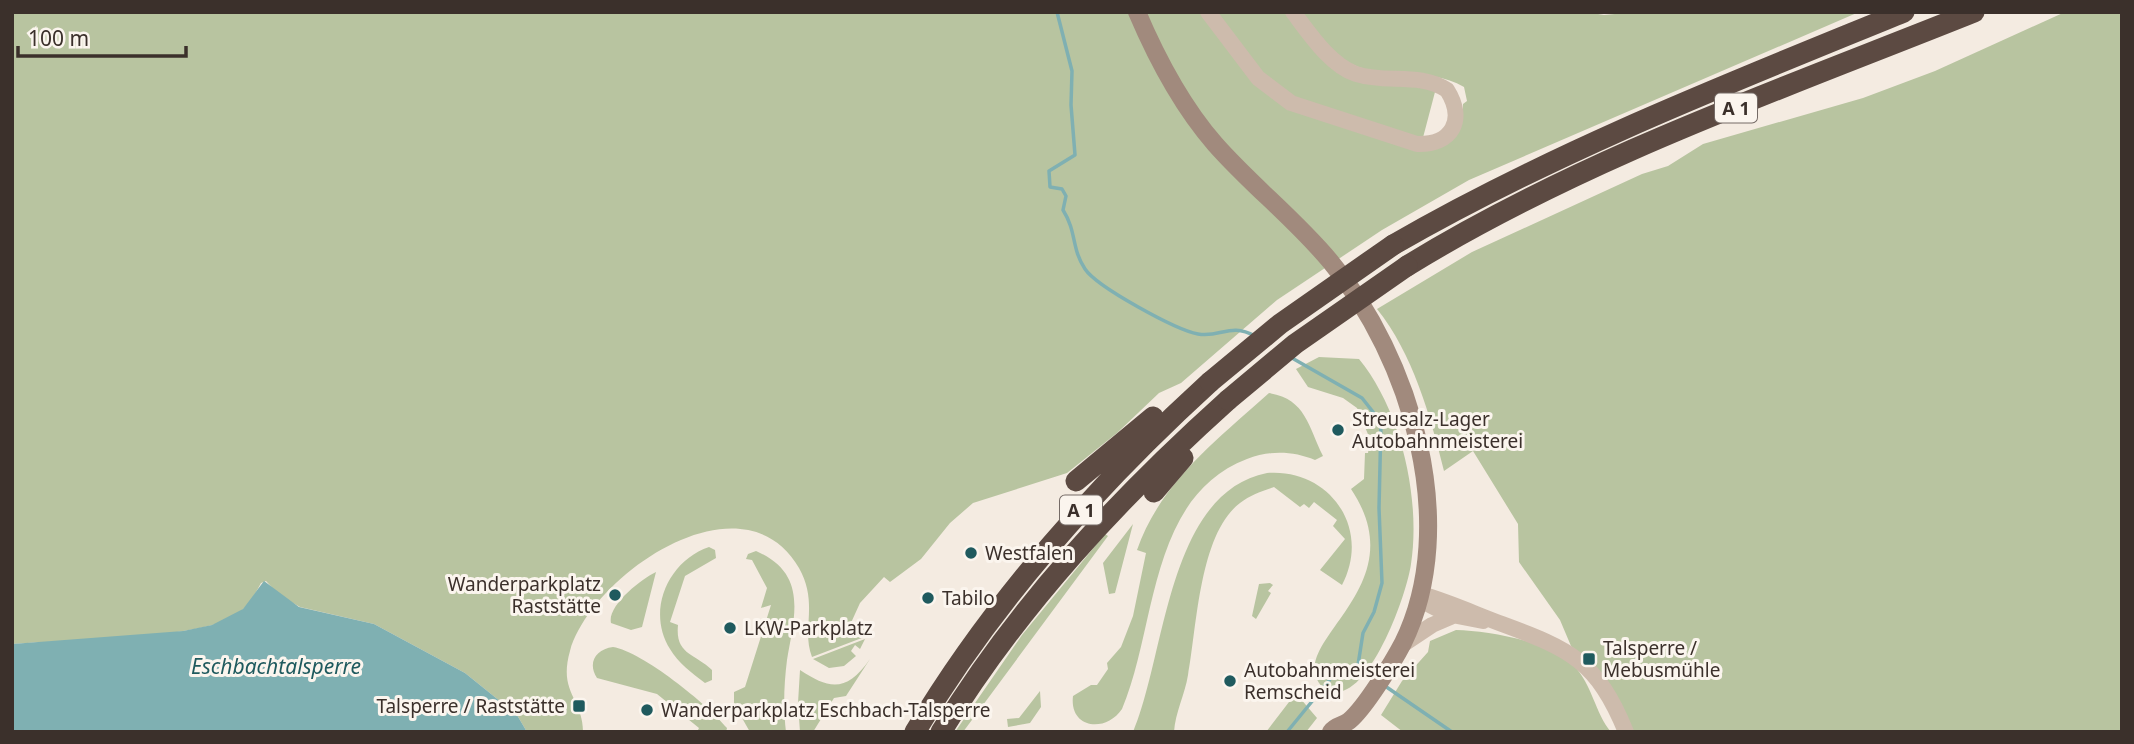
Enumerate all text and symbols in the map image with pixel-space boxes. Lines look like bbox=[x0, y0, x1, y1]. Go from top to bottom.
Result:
scale bar bbox=[18, 14, 186, 58]
text: 100 m bbox=[28, 24, 89, 52]
road number: A 1 bbox=[1715, 94, 1757, 122]
place label: Streusalz-Lager Autobahnmeisterei bbox=[1352, 406, 1523, 454]
marker: Streusalz-Lager Autobahnmeisterei bbox=[1330, 422, 1346, 438]
road number: A 1 bbox=[1060, 496, 1102, 524]
place label: Westfalen bbox=[985, 540, 1074, 566]
marker: Westfalen bbox=[963, 545, 979, 561]
place label: Wanderparkplatz Raststätte bbox=[448, 571, 601, 619]
place label: Tabilo bbox=[942, 585, 995, 611]
marker: Wanderparkplatz Raststätte bbox=[607, 587, 623, 603]
marker: Tabilo bbox=[920, 590, 936, 606]
place label: LKW-Parkplatz bbox=[744, 615, 873, 641]
marker: LKW-Parkplatz bbox=[722, 620, 738, 636]
place label: Talsperre / Mebusmühle bbox=[1603, 635, 1720, 683]
marker: Talsperre / Mebusmühle bbox=[1581, 651, 1597, 667]
water label: Eschbachtalsperre bbox=[191, 652, 361, 680]
place label: Autobahnmeisterei Remscheid bbox=[1244, 657, 1415, 705]
marker: Autobahnmeisterei Remscheid bbox=[1222, 673, 1238, 689]
place label: Talsperre / Raststätte bbox=[376, 693, 565, 719]
place label: Wanderparkplatz Eschbach-Talsperre bbox=[661, 697, 990, 723]
marker: Talsperre / Raststätte bbox=[571, 698, 587, 714]
marker: Wanderparkplatz Eschbach-Talsperre bbox=[639, 702, 655, 718]

